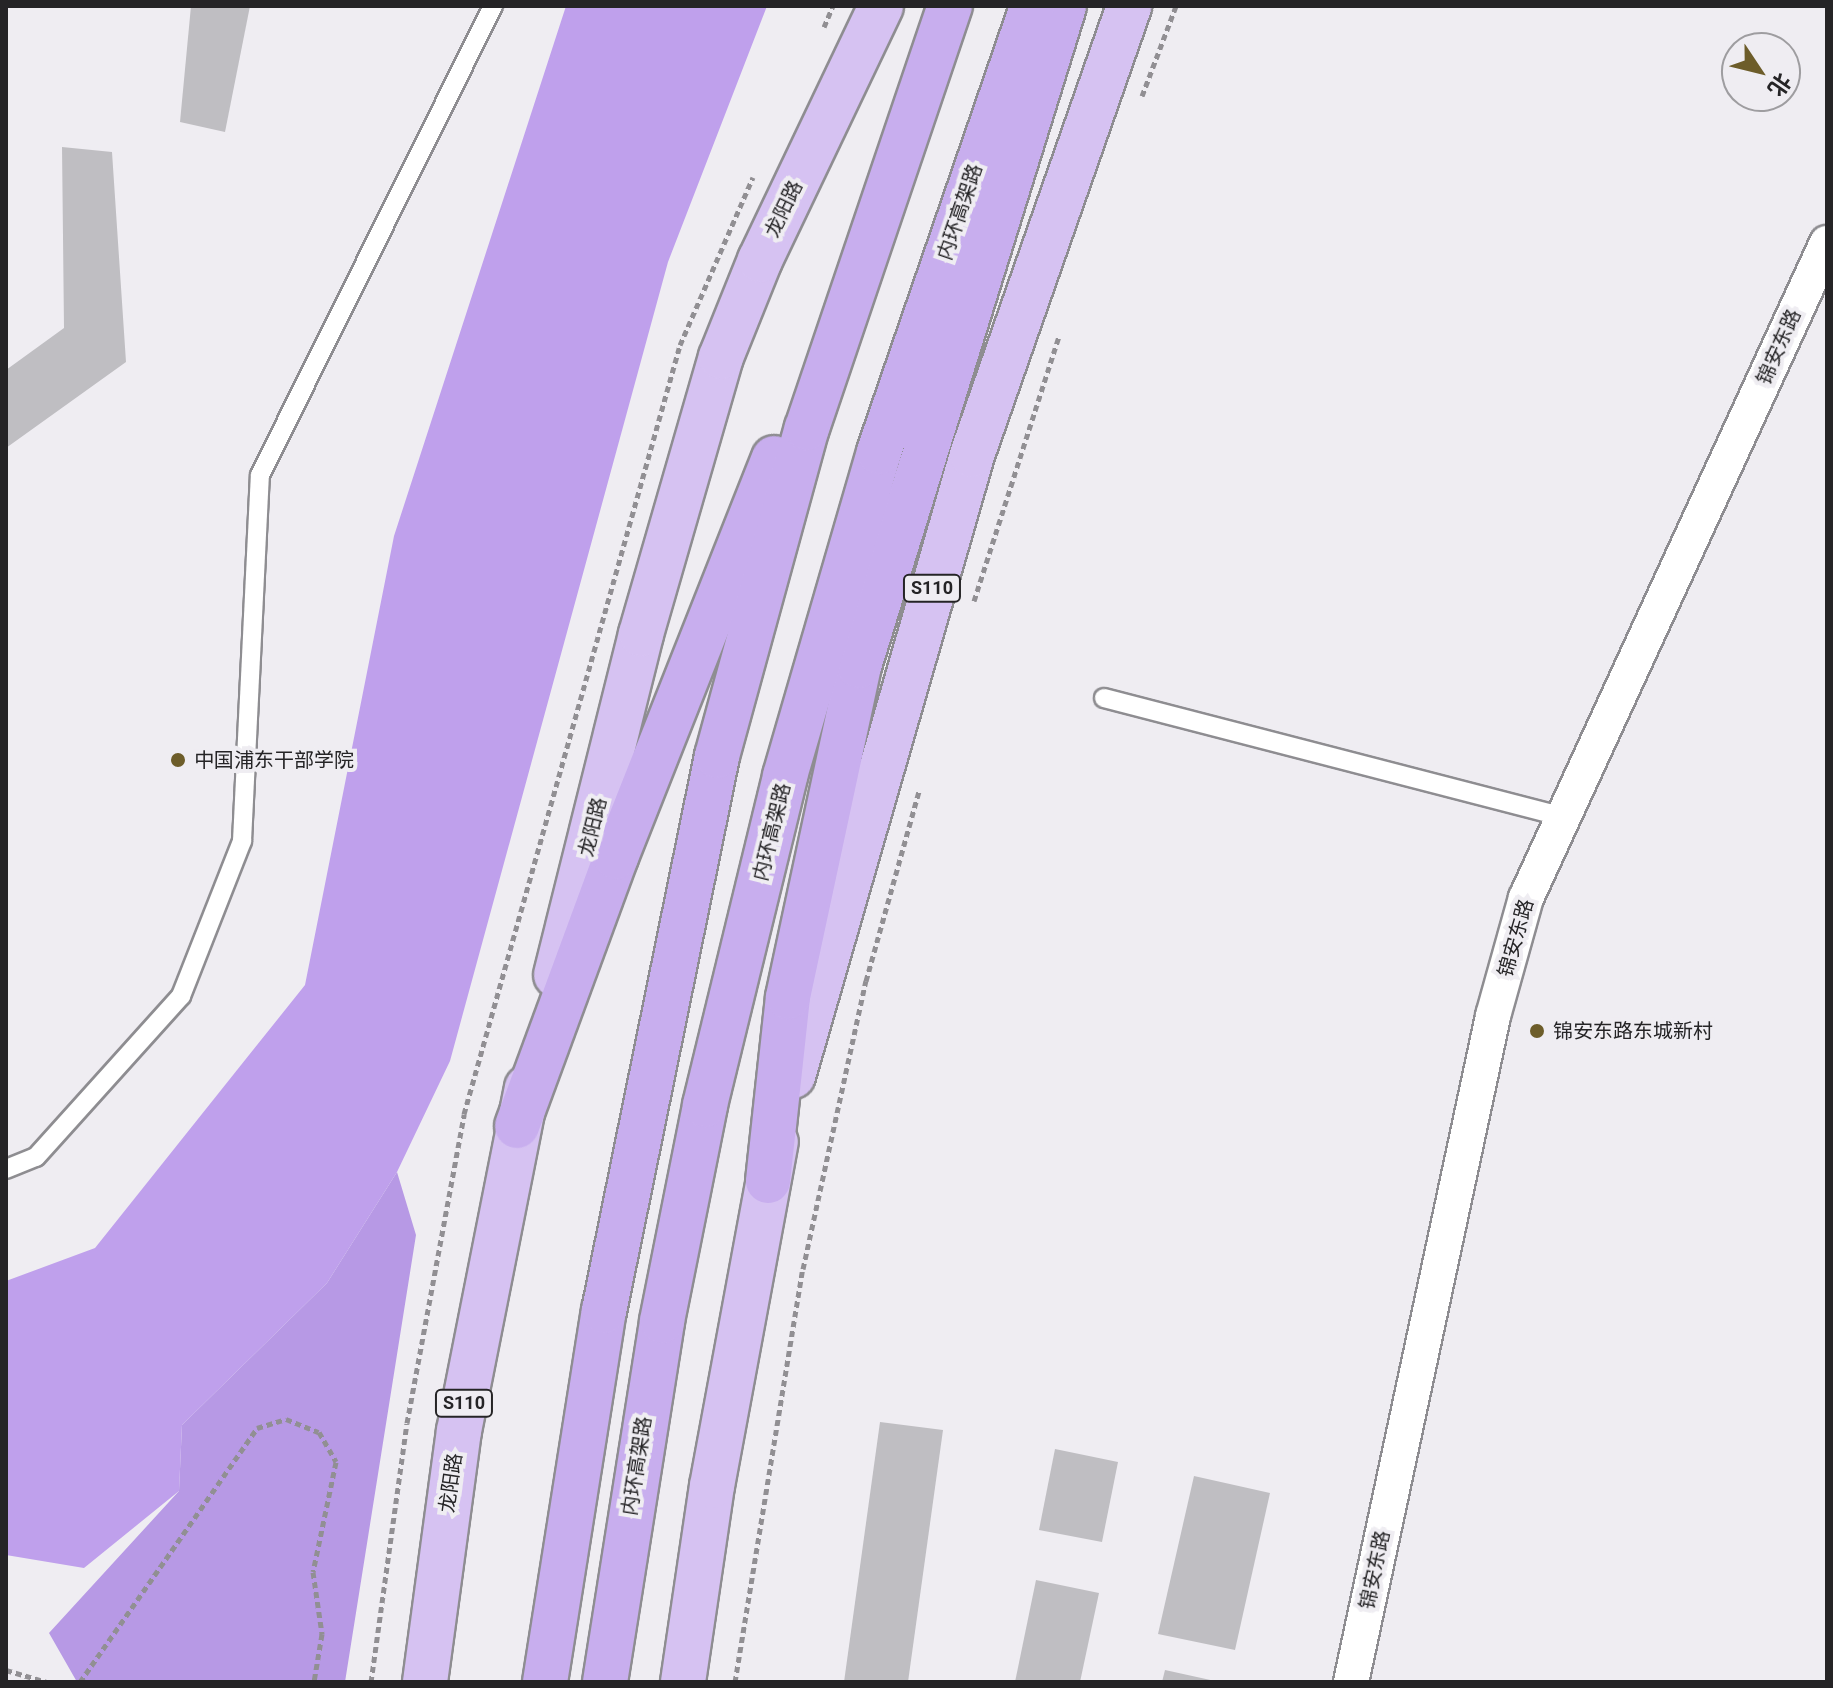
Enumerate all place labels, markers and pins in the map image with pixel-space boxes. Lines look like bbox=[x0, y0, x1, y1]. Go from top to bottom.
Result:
place label: 中国浦东干部学院 bbox=[194, 748, 354, 772]
marker: 中国浦东干部学院 bbox=[169, 751, 187, 769]
place label: 锦安东路东城新村 bbox=[1553, 1019, 1713, 1043]
marker: 锦安东路东城新村 bbox=[1528, 1022, 1546, 1040]

